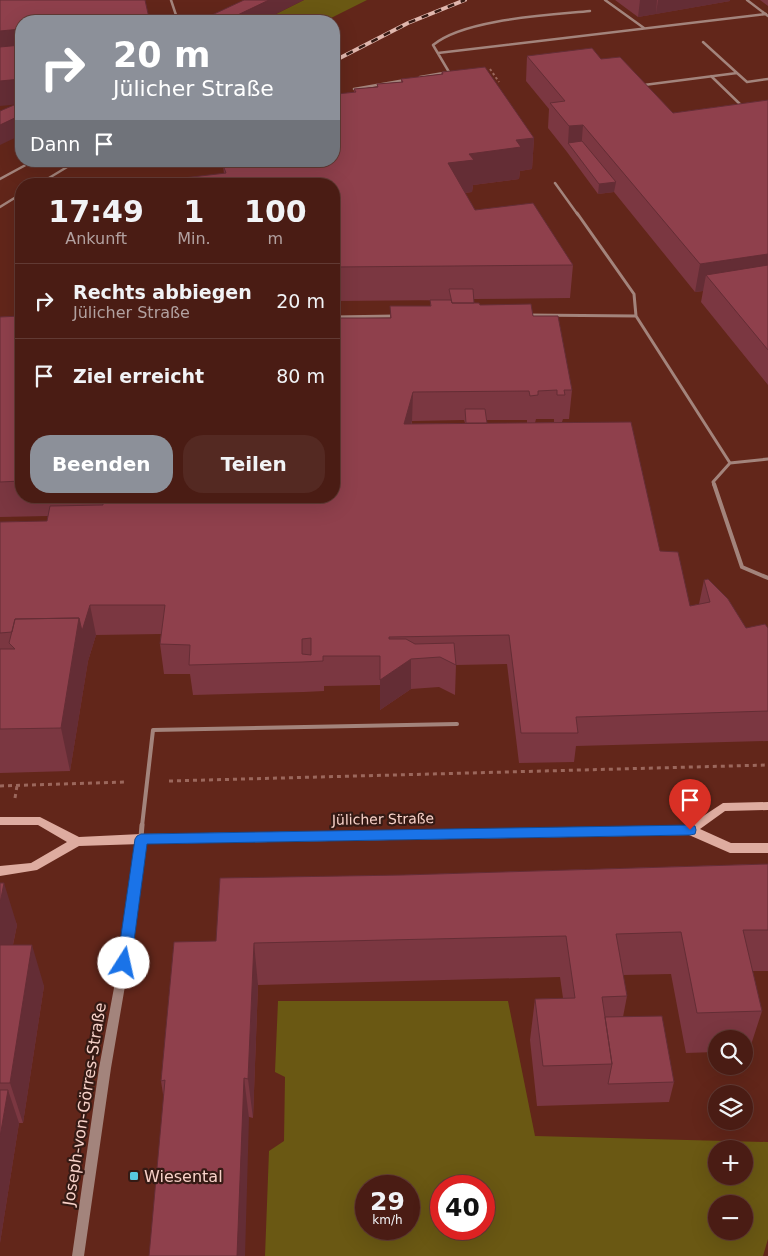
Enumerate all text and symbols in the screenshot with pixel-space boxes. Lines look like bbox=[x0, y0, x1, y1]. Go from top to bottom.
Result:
icon: right bbox=[30, 35, 95, 100]
text: 20 m bbox=[113, 35, 210, 75]
text: Jülicher Straße bbox=[113, 76, 274, 101]
icon: arrive bbox=[90, 130, 118, 158]
text: Dann bbox=[30, 133, 80, 155]
text: 17:49 bbox=[48, 194, 144, 229]
text: 1 bbox=[183, 194, 204, 229]
text: 100 bbox=[244, 194, 307, 229]
text: Ankunft bbox=[65, 229, 127, 248]
text: Min. bbox=[177, 229, 211, 248]
text: m bbox=[268, 229, 283, 248]
text: Rechts abbiegen bbox=[73, 281, 252, 303]
icon: right bbox=[30, 287, 58, 315]
text: 20 m bbox=[276, 290, 325, 312]
text: Jülicher Straße bbox=[73, 303, 190, 322]
icon: arrive bbox=[30, 362, 58, 390]
text: Ziel erreicht bbox=[73, 365, 204, 387]
text: 80 m bbox=[276, 365, 325, 387]
button: Beenden bbox=[30, 435, 173, 493]
button: Teilen bbox=[183, 435, 325, 493]
pin bbox=[669, 779, 711, 830]
icon: arrive bbox=[676, 786, 704, 814]
street label: Jülicher Straße bbox=[331, 810, 434, 828]
position arrow bbox=[97, 936, 149, 988]
street label: Joseph-von-Görres-Straße bbox=[59, 1001, 110, 1208]
map controls bbox=[708, 1030, 753, 1240]
button: search bbox=[708, 1030, 753, 1075]
button: layers bbox=[708, 1085, 753, 1130]
button: + bbox=[708, 1140, 753, 1185]
place label: Wiesental bbox=[144, 1167, 223, 1186]
marker: Wiesental bbox=[128, 1170, 140, 1182]
speed limit sign: 40 bbox=[430, 1175, 495, 1240]
text: 29 bbox=[370, 1187, 405, 1216]
button: − bbox=[708, 1195, 753, 1240]
text: km/h bbox=[372, 1213, 403, 1227]

